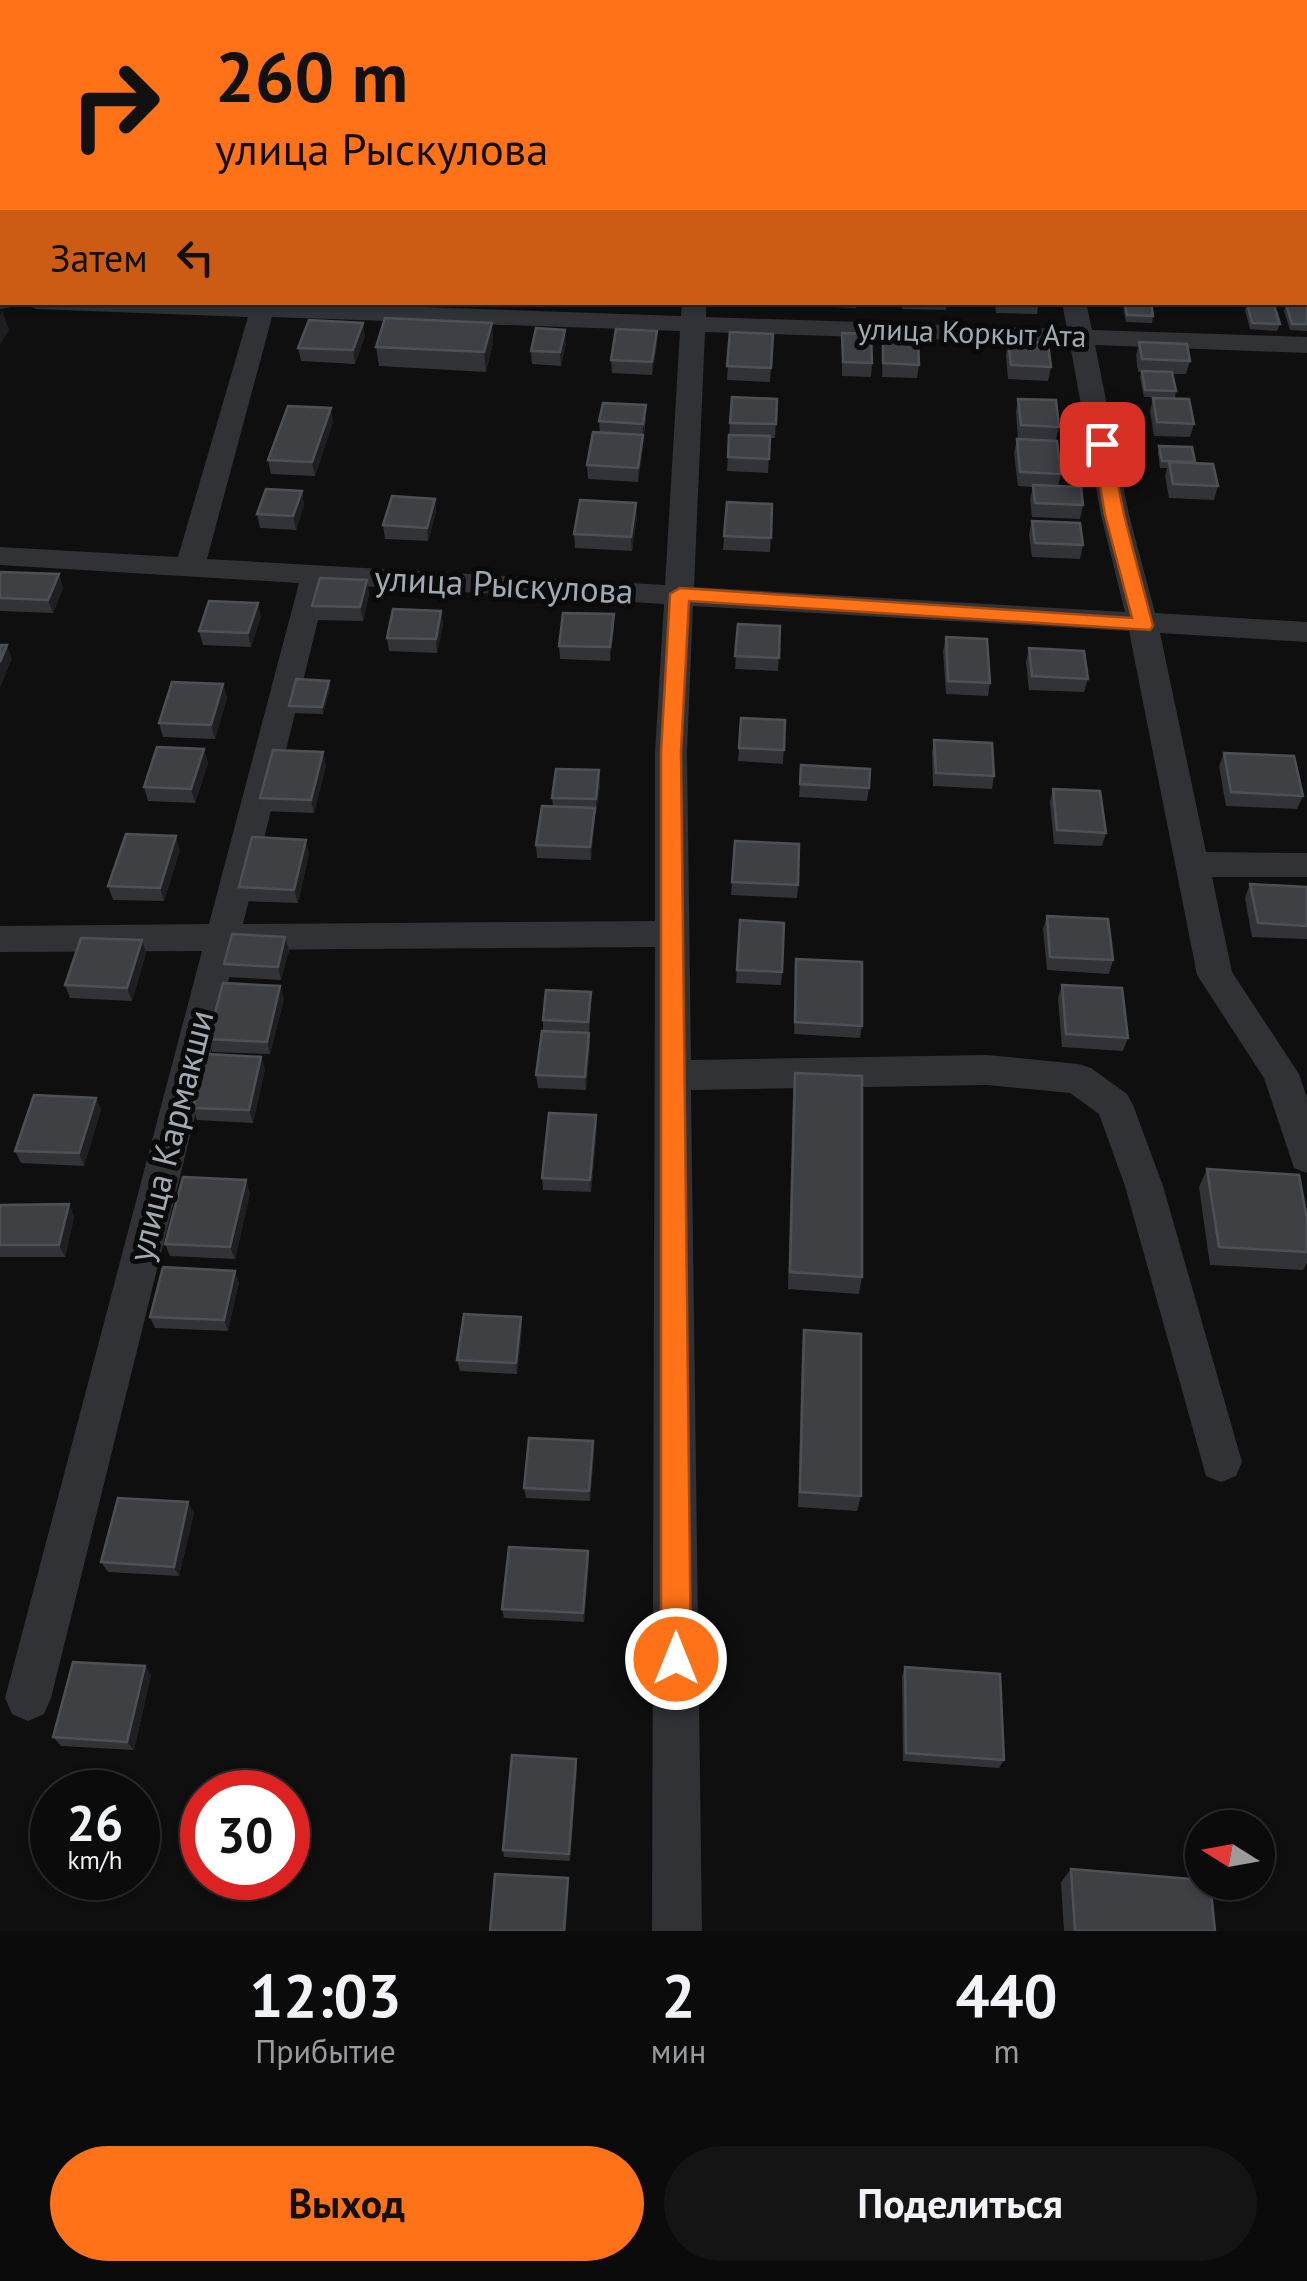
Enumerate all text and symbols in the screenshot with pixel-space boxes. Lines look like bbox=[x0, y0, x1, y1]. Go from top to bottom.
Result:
text: 260 m bbox=[215, 31, 408, 121]
icon: right bbox=[50, 40, 180, 170]
text: улица Рыскулова bbox=[215, 119, 549, 177]
icon: left bbox=[168, 230, 223, 285]
text: Затем bbox=[50, 233, 148, 282]
street label: улица Коркыт Ата bbox=[857, 308, 1087, 355]
pin bbox=[1060, 402, 1145, 487]
icon: arrive bbox=[1075, 417, 1130, 472]
street label: улица Рыскулова bbox=[373, 554, 635, 614]
street label: улица Кармакши bbox=[117, 1005, 224, 1266]
position arrow bbox=[624, 1607, 728, 1711]
speed limit sign: 30 bbox=[180, 1770, 310, 1900]
text: 26 bbox=[67, 1790, 123, 1855]
north arrow bbox=[1185, 1810, 1275, 1900]
map controls bbox=[1185, 1810, 1275, 1900]
text: km/h bbox=[68, 1844, 122, 1876]
text: 12:03 bbox=[249, 1956, 402, 2034]
text: 2 bbox=[662, 1956, 696, 2034]
text: 440 bbox=[956, 1956, 1058, 2034]
text: Прибытие bbox=[255, 2030, 396, 2072]
text: мин bbox=[651, 2030, 706, 2072]
text: m bbox=[994, 2030, 1020, 2072]
button: Выход bbox=[50, 2146, 644, 2261]
button: Поделиться bbox=[664, 2146, 1257, 2261]

